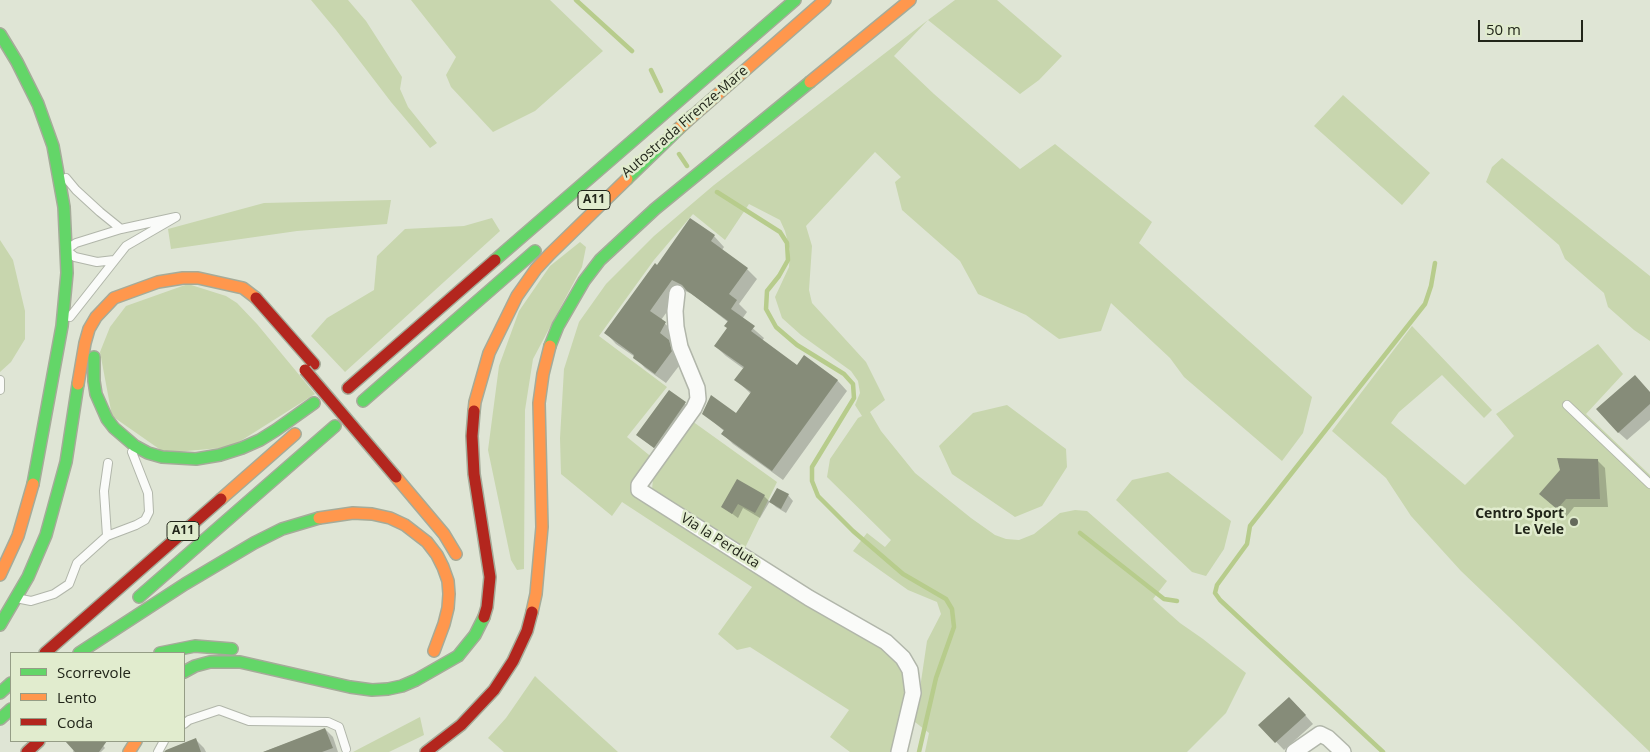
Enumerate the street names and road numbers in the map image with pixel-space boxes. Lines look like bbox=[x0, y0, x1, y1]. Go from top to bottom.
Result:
street label: Autostrada Firenze-Mare bbox=[618, 63, 752, 181]
road number: A11 bbox=[578, 190, 610, 210]
street label: Via la Perduta bbox=[677, 510, 763, 572]
road number: A11 bbox=[167, 522, 199, 540]

